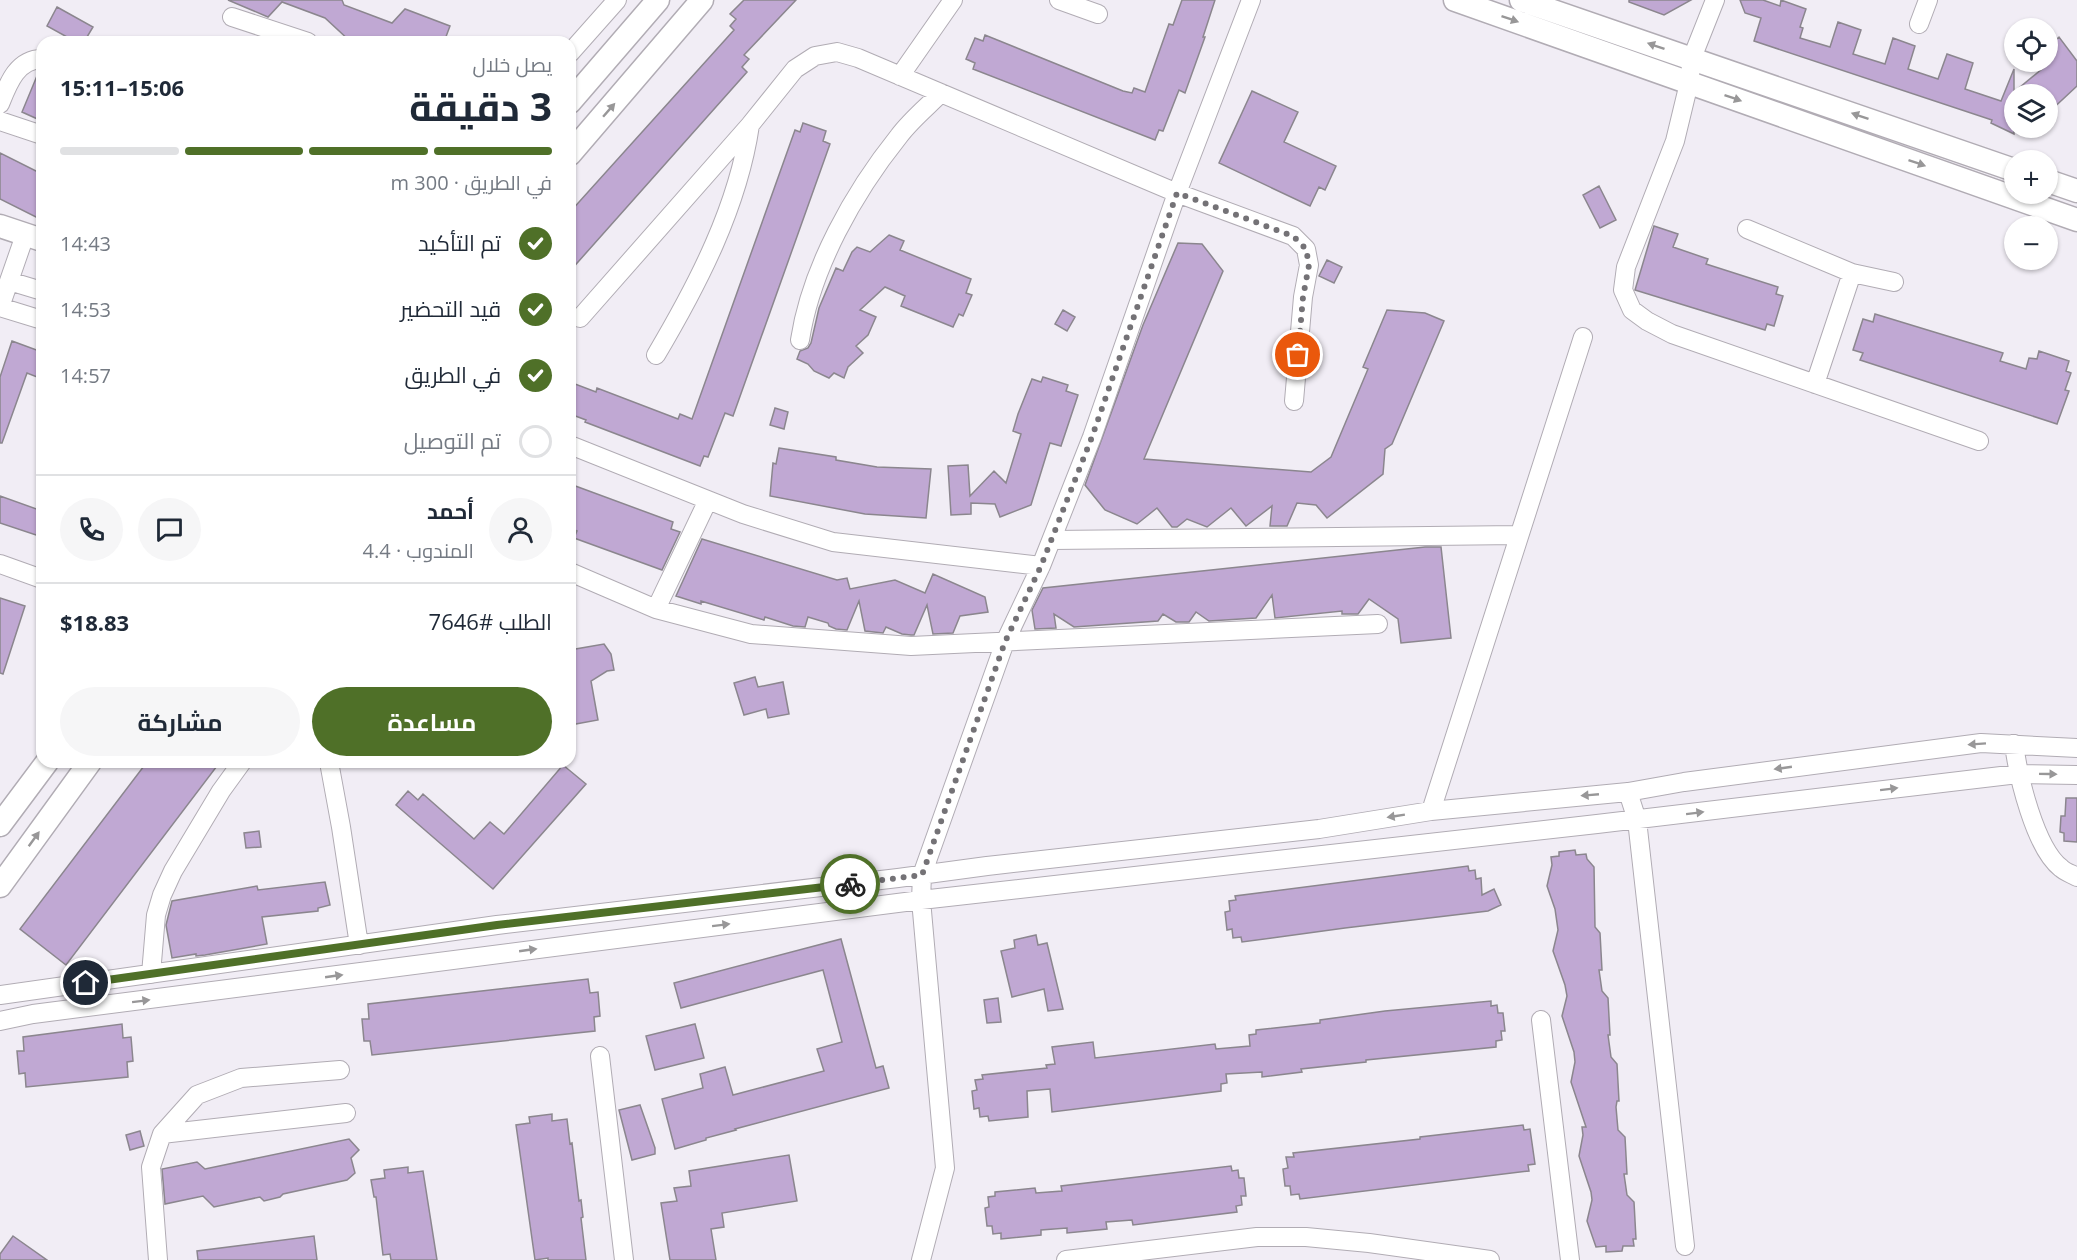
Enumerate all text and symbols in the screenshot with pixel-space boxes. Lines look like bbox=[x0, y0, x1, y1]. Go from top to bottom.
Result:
one-way arrow bbox=[1501, 15, 1519, 25]
map controls bbox=[2004, 18, 2058, 270]
button: locate bbox=[2004, 18, 2058, 72]
one-way arrow bbox=[1647, 41, 1665, 50]
text: يصل خلال bbox=[473, 51, 552, 78]
text: 15:06–15:11 bbox=[60, 72, 184, 102]
text: 3 دقيقة bbox=[409, 79, 552, 132]
button: layers bbox=[2004, 84, 2058, 138]
one-way arrow bbox=[1725, 94, 1743, 104]
one-way arrow bbox=[602, 103, 615, 118]
one-way arrow bbox=[1851, 111, 1869, 121]
button: + bbox=[2004, 150, 2058, 204]
one-way arrow bbox=[1908, 159, 1926, 169]
text: في الطريق · 300 m bbox=[391, 169, 552, 196]
button: − bbox=[2004, 216, 2058, 270]
text: تم التأكيد bbox=[418, 227, 501, 257]
icon: check bbox=[519, 227, 552, 260]
text: 14:43 bbox=[60, 230, 111, 257]
text: قيد التحضير bbox=[400, 293, 501, 323]
icon: check bbox=[519, 293, 552, 326]
text: 14:53 bbox=[60, 296, 111, 323]
pin bbox=[1272, 329, 1323, 380]
icon: bag bbox=[1281, 338, 1314, 371]
text: في الطريق bbox=[404, 359, 501, 389]
icon: check bbox=[519, 359, 552, 392]
text: 14:57 bbox=[60, 362, 111, 389]
text: تم التوصيل bbox=[404, 425, 501, 455]
text: أحمد bbox=[427, 495, 474, 525]
button: phone bbox=[60, 498, 123, 561]
button: chat bbox=[138, 498, 201, 561]
button: person bbox=[489, 498, 552, 561]
text: المندوب · 4.4 bbox=[363, 537, 474, 564]
text: الطلب #7646 bbox=[429, 606, 552, 636]
text: $18.83 bbox=[60, 607, 129, 637]
button: مشاركة bbox=[60, 687, 300, 756]
button: مساعدة bbox=[312, 687, 552, 756]
one-way arrow bbox=[1967, 739, 1986, 748]
one-way arrow bbox=[1774, 764, 1793, 773]
one-way arrow bbox=[2038, 769, 2057, 779]
one-way arrow bbox=[1879, 785, 1898, 794]
one-way arrow bbox=[1581, 790, 1600, 800]
one-way arrow bbox=[1686, 808, 1705, 817]
one-way arrow bbox=[1387, 812, 1406, 821]
one-way arrow bbox=[28, 831, 39, 847]
courier bbox=[820, 854, 880, 914]
icon: bike bbox=[834, 868, 867, 901]
one-way arrow bbox=[712, 921, 731, 930]
one-way arrow bbox=[518, 946, 537, 955]
pin bbox=[60, 957, 111, 1008]
icon: home bbox=[69, 966, 102, 999]
one-way arrow bbox=[325, 971, 344, 980]
one-way arrow bbox=[132, 997, 151, 1006]

